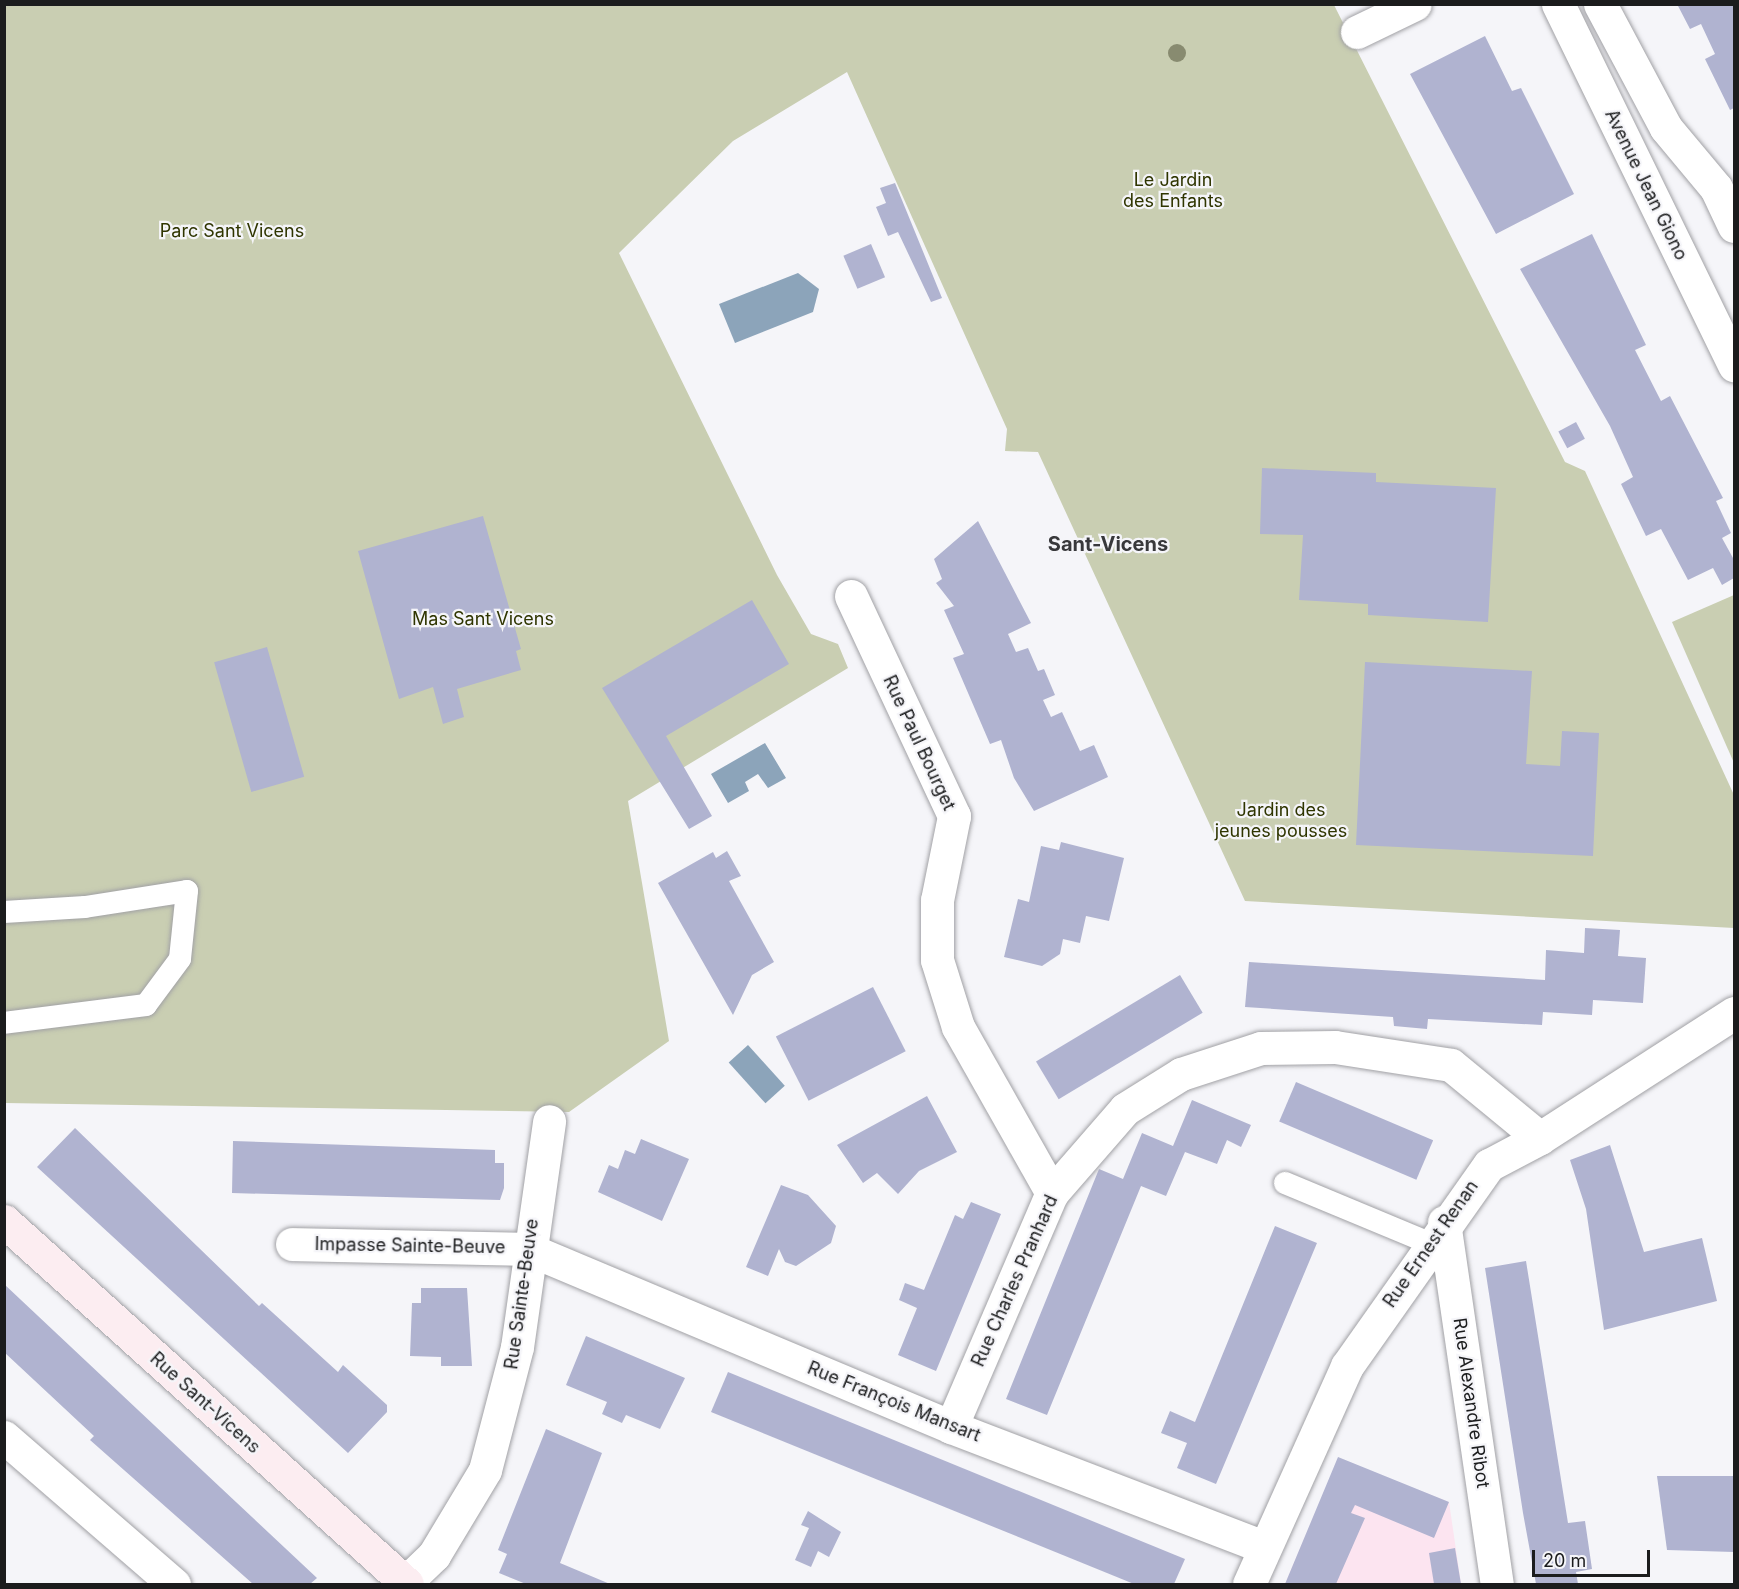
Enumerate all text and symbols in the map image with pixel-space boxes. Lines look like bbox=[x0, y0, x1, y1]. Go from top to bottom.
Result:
street label: Avenue Jean Giono bbox=[1600, 106, 1692, 264]
park label: Le Jardin des Enfants bbox=[1123, 170, 1223, 213]
park label: Parc Sant Vicens bbox=[160, 220, 304, 242]
district label: Sant-Vicens bbox=[1048, 532, 1168, 556]
park label: Mas Sant Vicens bbox=[412, 608, 554, 630]
street label: Rue Paul Bourget bbox=[878, 672, 960, 814]
park label: Jardin des jeunes pousses bbox=[1215, 800, 1347, 842]
street label: Rue Ernest Renan bbox=[1379, 1176, 1483, 1312]
street label: Rue Charles Pranhard bbox=[967, 1192, 1063, 1370]
street label: Rue Sainte-Beuve bbox=[501, 1217, 543, 1371]
street label: Impasse Sainte-Beuve bbox=[314, 1234, 506, 1258]
street label: Rue Alexandre Ribot bbox=[1448, 1316, 1494, 1490]
street label: Rue Sant-Vicens bbox=[146, 1348, 264, 1458]
street label: Rue François Mansart bbox=[804, 1357, 984, 1447]
scale bar bbox=[1535, 1538, 1654, 1576]
text: 20 m bbox=[1543, 1550, 1586, 1571]

